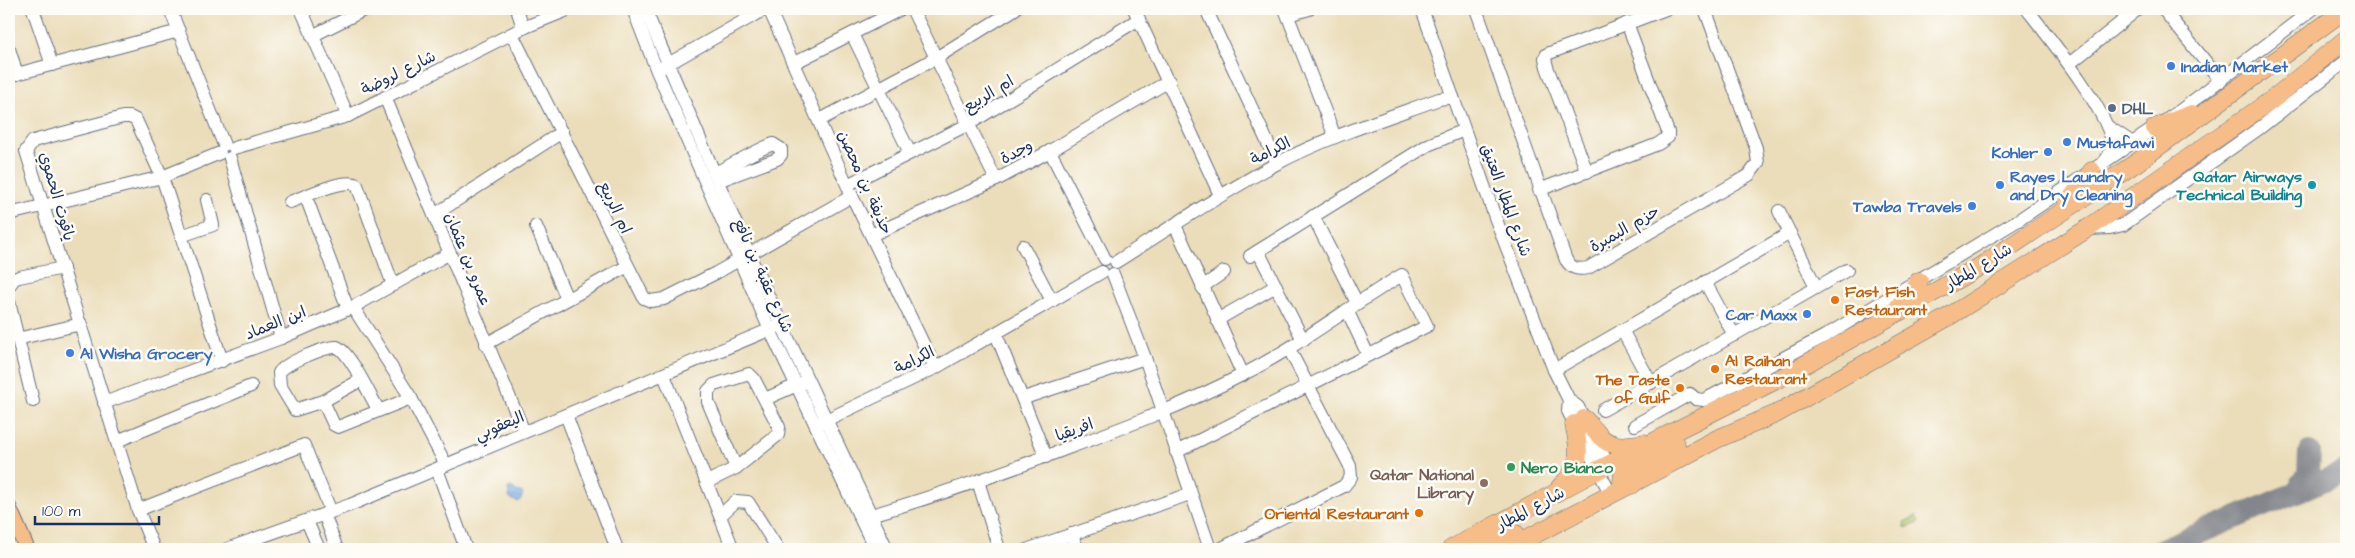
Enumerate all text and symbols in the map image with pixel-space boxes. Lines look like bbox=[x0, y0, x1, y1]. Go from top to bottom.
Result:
street label: شارع لروضة bbox=[357, 45, 440, 101]
place label: Inadian Market bbox=[2181, 56, 2288, 78]
marker: Inadian Market bbox=[2165, 60, 2177, 72]
street label: ام الربيع bbox=[959, 70, 1019, 118]
place label: DHL bbox=[2122, 98, 2154, 120]
marker: DHL bbox=[2106, 102, 2118, 114]
street label: حذيفة بن محصن bbox=[832, 127, 898, 238]
street label: الكرامة bbox=[1247, 131, 1294, 170]
place label: Mustafawi bbox=[2077, 132, 2155, 154]
street label: وجدة bbox=[996, 134, 1037, 170]
marker: Mustafawi bbox=[2061, 136, 2073, 148]
street label: شارع المطار العتيق bbox=[1475, 141, 1537, 260]
place label: Kohler bbox=[1991, 142, 2038, 164]
marker: Kohler bbox=[2042, 146, 2054, 158]
street label: ياقوت الحموي bbox=[34, 149, 80, 243]
place label: Rayes Laundry and Dry Cleaning bbox=[2009, 166, 2133, 208]
place label: Qatar Airways Technical Building bbox=[2175, 166, 2303, 208]
street label: ام الربيع bbox=[592, 178, 637, 238]
marker: Rayes Laundry and Dry Cleaning bbox=[1994, 179, 2006, 191]
marker: Qatar Airways Technical Building bbox=[2306, 179, 2318, 191]
place label: Tawba Travels bbox=[1852, 196, 1962, 218]
street label: حزم البمبرة bbox=[1585, 200, 1664, 259]
marker: Tawba Travels bbox=[1966, 200, 1978, 212]
street label: عمرو بن عثمان bbox=[439, 209, 497, 310]
street label: شارع عقبة بن نافع bbox=[728, 215, 798, 336]
street label: شارع المطار bbox=[1939, 238, 2016, 297]
place label: Fast Fish Restaurant bbox=[1845, 281, 1928, 321]
marker: Fast Fish Restaurant bbox=[1829, 294, 1841, 306]
street label: ابن العماد bbox=[241, 301, 309, 345]
place label: Car Maxx bbox=[1726, 304, 1797, 326]
marker: Car Maxx bbox=[1801, 308, 1813, 320]
street label: الكرامة bbox=[891, 341, 938, 379]
place label: Al Wisha Grocery bbox=[80, 343, 213, 366]
marker: Al Wisha Grocery bbox=[64, 347, 76, 359]
place label: Al Raihan Restaurant bbox=[1725, 350, 1808, 390]
marker: Al Raihan Restaurant bbox=[1709, 363, 1721, 375]
place label: The Taste of Gulf bbox=[1595, 369, 1671, 409]
marker: The Taste of Gulf bbox=[1674, 382, 1686, 394]
street label: اليعقوبي bbox=[471, 406, 529, 449]
street label: افريقيا bbox=[1052, 413, 1096, 447]
place label: Nero Bianco bbox=[1521, 457, 1614, 479]
marker: Nero Bianco bbox=[1505, 461, 1517, 473]
place label: Qatar National Library bbox=[1370, 464, 1474, 505]
marker: Qatar National Library bbox=[1478, 477, 1490, 489]
street label: شارع المطار bbox=[1491, 482, 1569, 537]
scale bar bbox=[35, 493, 159, 525]
text: 100 m bbox=[42, 501, 81, 522]
place label: Oriental Restaurant bbox=[1265, 503, 1410, 525]
marker: Oriental Restaurant bbox=[1413, 507, 1425, 519]

